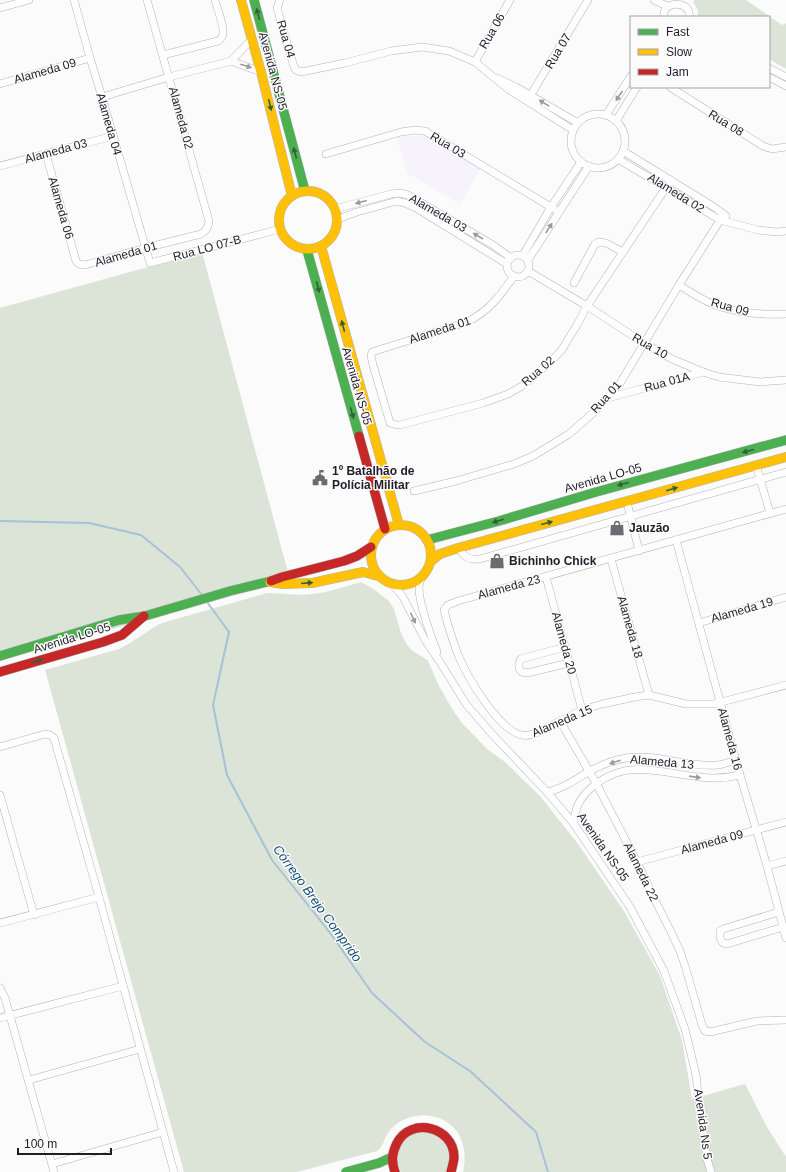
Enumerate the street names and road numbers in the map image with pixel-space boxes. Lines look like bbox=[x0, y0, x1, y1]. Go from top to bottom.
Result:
street label: Rua 06 bbox=[476, 10, 508, 51]
street label: Rua 04 bbox=[274, 18, 298, 60]
street label: Avenida NS-05 bbox=[256, 30, 290, 112]
street label: Rua 07 bbox=[542, 31, 574, 71]
street label: Alameda 09 bbox=[12, 55, 78, 87]
street label: Alameda 02 bbox=[166, 85, 196, 151]
street label: Alameda 04 bbox=[93, 91, 125, 157]
street label: Rua 08 bbox=[706, 107, 746, 139]
street label: Rua 03 bbox=[428, 129, 468, 161]
street label: Alameda 03 bbox=[23, 136, 89, 166]
street label: Alameda 02 bbox=[645, 170, 707, 216]
street label: Alameda 06 bbox=[45, 175, 77, 241]
street label: Alameda 03 bbox=[407, 191, 470, 235]
street label: Rua LO 07-B bbox=[171, 232, 243, 264]
street label: Alameda 01 bbox=[93, 238, 159, 270]
street label: Rua 09 bbox=[709, 295, 751, 319]
street label: Alameda 01 bbox=[407, 313, 473, 347]
street label: Rua 10 bbox=[630, 330, 671, 362]
street label: Avenida NS-05 bbox=[339, 345, 375, 427]
street label: Rua 02 bbox=[519, 353, 557, 389]
street label: Rua 01A bbox=[643, 369, 691, 395]
street label: Rua 01 bbox=[588, 378, 624, 416]
street label: Avenida LO-05 bbox=[563, 460, 644, 496]
street label: Alameda 23 bbox=[476, 572, 542, 602]
street label: Alameda 18 bbox=[614, 594, 646, 660]
street label: Alameda 19 bbox=[709, 594, 775, 626]
street label: Alameda 20 bbox=[549, 610, 579, 676]
street label: Avenida LO-05 bbox=[32, 620, 113, 656]
street label: Alameda 15 bbox=[530, 702, 595, 740]
street label: Alameda 16 bbox=[715, 706, 745, 772]
street label: Alameda 13 bbox=[629, 752, 695, 772]
street label: Avenida NS-05 bbox=[574, 810, 632, 884]
street label: Alameda 09 bbox=[679, 827, 745, 857]
street label: Alameda 22 bbox=[621, 840, 661, 904]
street label: Avenida Ns 5 bbox=[691, 1088, 715, 1161]

